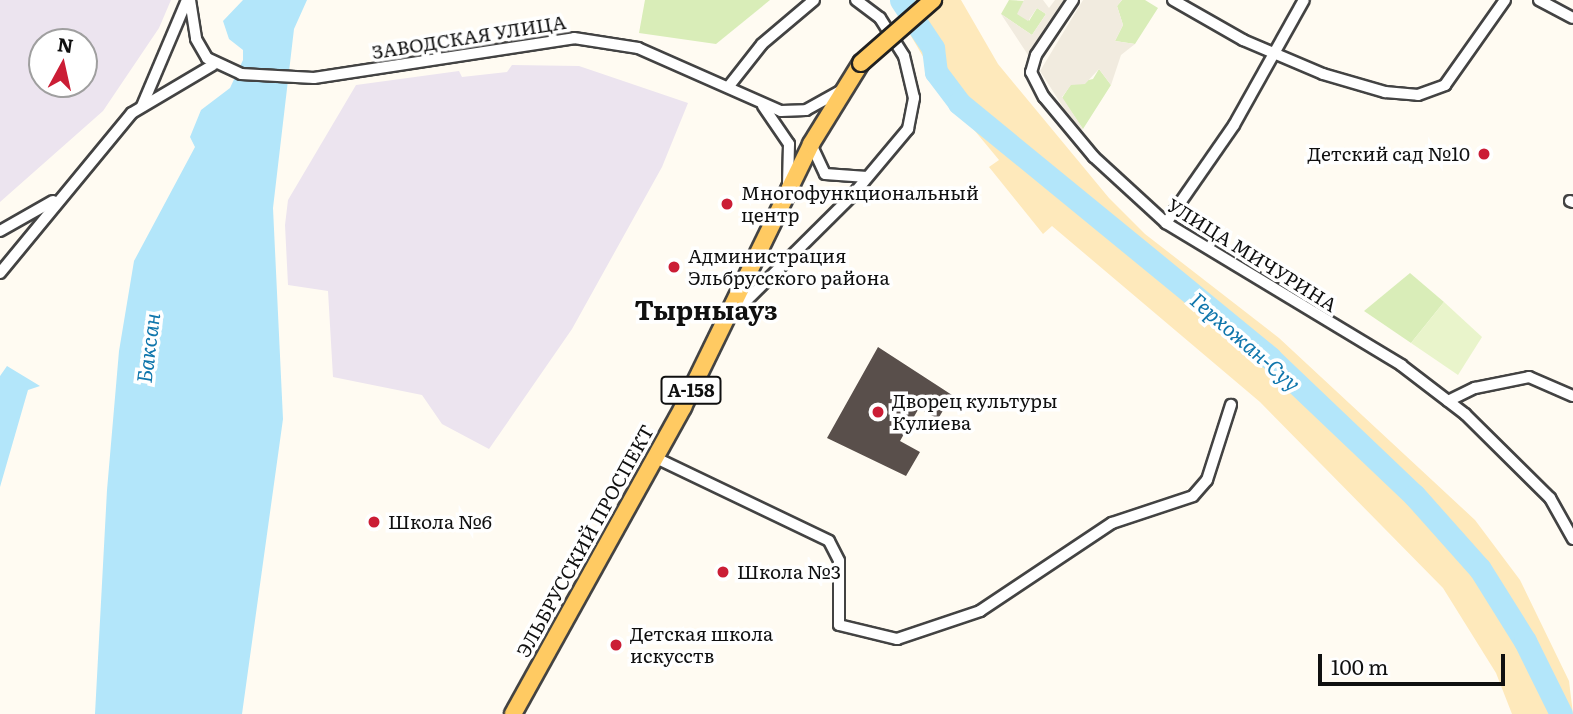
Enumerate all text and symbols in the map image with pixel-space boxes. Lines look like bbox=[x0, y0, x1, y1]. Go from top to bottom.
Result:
street label: ЗАВОДСКАЯ УЛИЦА bbox=[370, 10, 568, 64]
north arrow bbox=[28, 28, 98, 98]
text: N bbox=[56, 29, 75, 59]
place label: Детский сад №10 bbox=[1308, 143, 1470, 165]
marker: Детский сад №10 bbox=[1476, 146, 1492, 162]
place label: Многофункциональный центр bbox=[741, 182, 979, 226]
street label: УЛИЦА МИЧУРИНА bbox=[1163, 193, 1341, 317]
marker: Многофункциональный центр bbox=[719, 196, 735, 212]
place label: Администрация Эльбрусского района bbox=[688, 245, 890, 289]
marker: Администрация Эльбрусского района bbox=[666, 259, 682, 275]
water label: Герхожан-Суу bbox=[1186, 286, 1306, 396]
district label: Тырныауз bbox=[634, 293, 778, 325]
water label: Баксан bbox=[130, 311, 164, 385]
road number: А-158 bbox=[660, 376, 722, 404]
place label: Дворец культуры Кулиева bbox=[892, 390, 1057, 434]
marker: Дворец культуры Кулиева bbox=[870, 404, 886, 420]
street label: ЭЛЬБРУССКИЙ ПРОСПЕКТ bbox=[511, 421, 659, 661]
place label: Школа №6 bbox=[388, 511, 492, 533]
marker: Школа №6 bbox=[366, 514, 382, 530]
place label: Школа №3 bbox=[737, 561, 841, 583]
marker: Школа №3 bbox=[715, 564, 731, 580]
place label: Детская школа искусств bbox=[630, 623, 773, 667]
marker: Детская школа искусств bbox=[608, 637, 624, 653]
scale bar bbox=[1321, 640, 1508, 684]
text: 100 m bbox=[1331, 650, 1388, 681]

